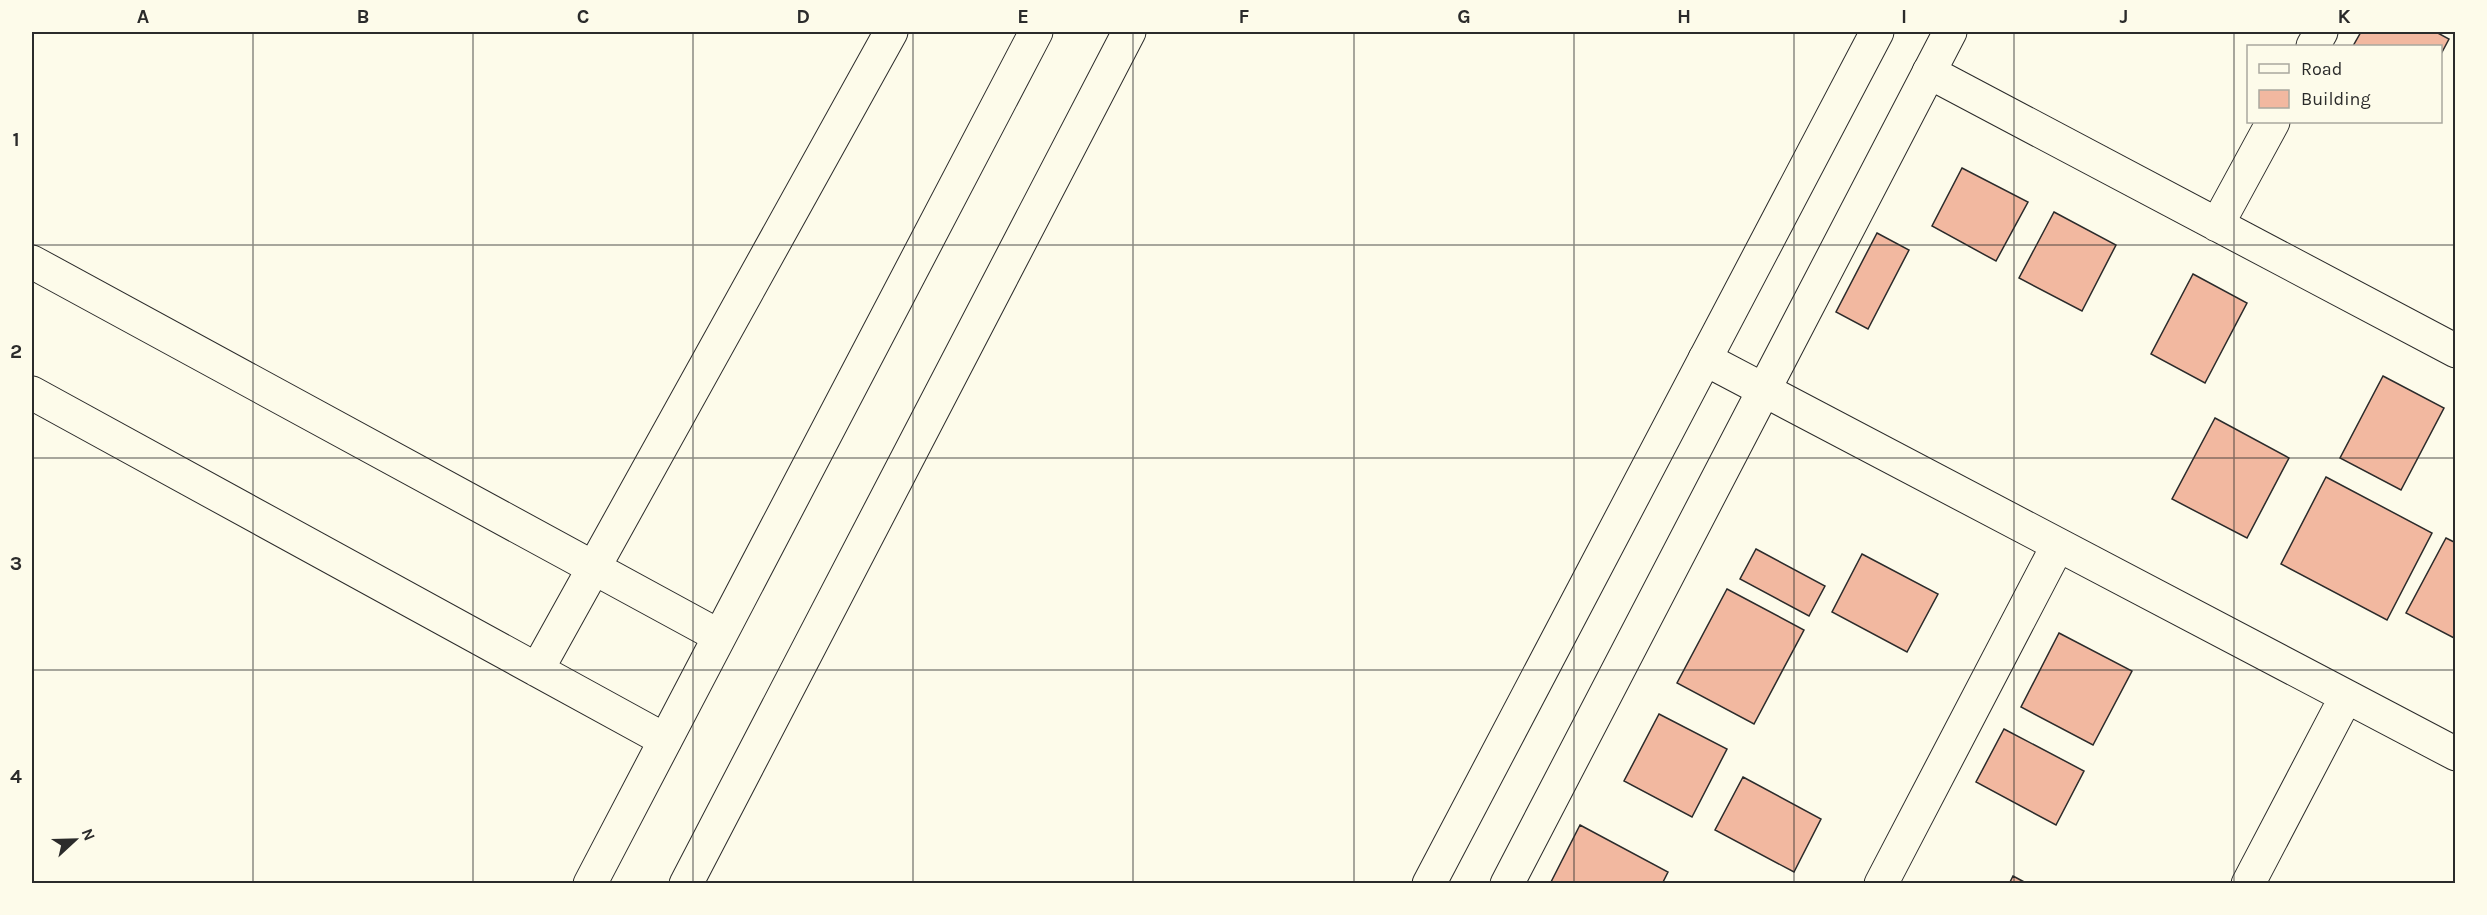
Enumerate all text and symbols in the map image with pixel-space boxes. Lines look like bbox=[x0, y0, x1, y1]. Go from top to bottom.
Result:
text: A bbox=[137, 5, 150, 28]
text: B bbox=[357, 5, 369, 28]
text: C bbox=[577, 5, 589, 28]
text: D bbox=[796, 5, 810, 28]
text: E bbox=[1017, 5, 1029, 28]
text: F bbox=[1239, 5, 1250, 28]
text: G bbox=[1457, 5, 1471, 28]
text: H bbox=[1677, 5, 1691, 28]
text: I bbox=[1901, 5, 1907, 28]
text: J bbox=[2120, 5, 2128, 28]
text: K bbox=[2337, 5, 2351, 28]
legend bbox=[2247, 45, 2442, 123]
text: Road bbox=[2301, 58, 2342, 80]
text: Building bbox=[2301, 88, 2371, 110]
text: 1 bbox=[12, 128, 20, 151]
text: 2 bbox=[10, 340, 22, 363]
text: 3 bbox=[10, 552, 22, 575]
text: 4 bbox=[10, 765, 22, 788]
north arrow bbox=[45, 810, 105, 870]
text: N bbox=[77, 826, 99, 843]

